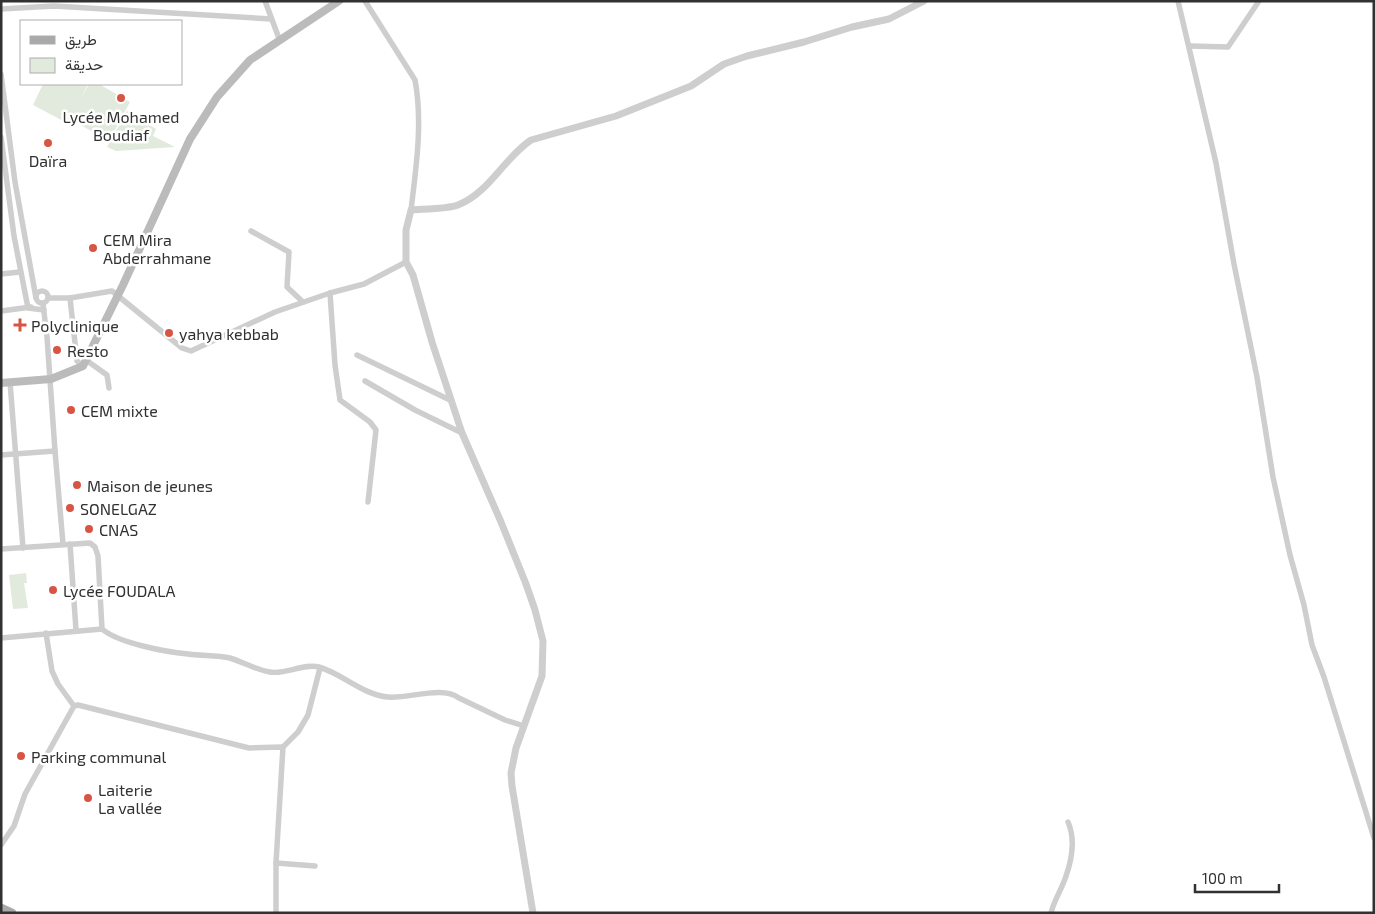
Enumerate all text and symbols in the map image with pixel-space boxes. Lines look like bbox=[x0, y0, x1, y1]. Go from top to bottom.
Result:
legend bbox=[20, 20, 182, 85]
text: طريق bbox=[65, 30, 97, 50]
text: حديقة bbox=[65, 55, 103, 74]
marker: Lycée Mohamed Boudiaf bbox=[115, 92, 127, 104]
place label: Lycée Mohamed Boudiaf bbox=[63, 107, 179, 144]
marker: Daïra bbox=[42, 137, 54, 149]
place label: Daïra bbox=[29, 151, 67, 170]
place label: CEM Mira Abderrahmane bbox=[103, 230, 211, 267]
marker: CEM Mira Abderrahmane bbox=[87, 242, 99, 254]
place label: Polyclinique bbox=[31, 316, 119, 335]
marker: Polyclinique bbox=[13, 318, 27, 332]
place label: yahya kebbab bbox=[179, 324, 279, 343]
marker: yahya kebbab bbox=[163, 327, 175, 339]
place label: Resto bbox=[67, 341, 109, 360]
marker: Resto bbox=[51, 344, 63, 356]
place label: CEM mixte bbox=[81, 401, 158, 420]
marker: CEM mixte bbox=[65, 404, 77, 416]
place label: Maison de jeunes bbox=[87, 476, 213, 496]
marker: Maison de jeunes bbox=[71, 479, 83, 491]
place label: SONELGAZ bbox=[80, 499, 157, 518]
marker: SONELGAZ bbox=[64, 502, 76, 514]
place label: CNAS bbox=[99, 520, 138, 539]
marker: CNAS bbox=[83, 523, 95, 535]
place label: Lycée FOUDALA bbox=[63, 581, 176, 600]
marker: Lycée FOUDALA bbox=[47, 584, 59, 596]
place label: Parking communal bbox=[31, 747, 166, 766]
marker: Parking communal bbox=[15, 750, 27, 762]
place label: Laiterie La vallée bbox=[98, 780, 162, 817]
marker: Laiterie La vallée bbox=[82, 792, 94, 804]
scale bar bbox=[1195, 862, 1279, 894]
text: 100 m bbox=[1202, 869, 1243, 887]

